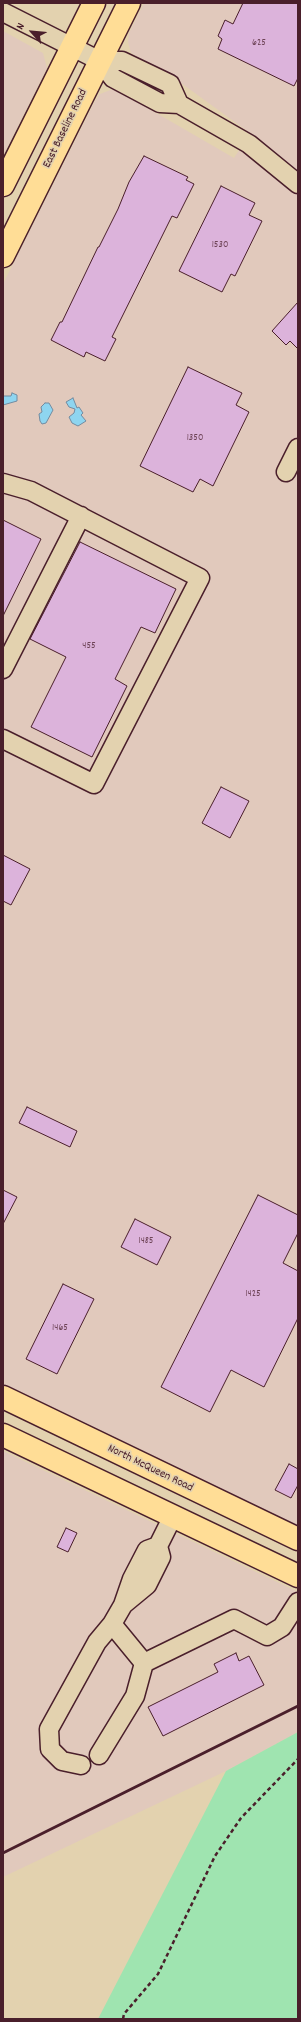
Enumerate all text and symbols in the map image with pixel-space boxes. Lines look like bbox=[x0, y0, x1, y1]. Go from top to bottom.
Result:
north arrow bbox=[12, 12, 52, 52]
text: N bbox=[13, 20, 30, 33]
house number: 625 bbox=[252, 38, 266, 50]
street label: East Baseline Road bbox=[41, 87, 91, 171]
house number: 1530 bbox=[212, 240, 228, 252]
house number: 1350 bbox=[187, 433, 203, 445]
house number: 455 bbox=[82, 641, 96, 653]
house number: 1485 bbox=[139, 1236, 153, 1248]
house number: 1425 bbox=[245, 1289, 261, 1301]
house number: 1465 bbox=[52, 1323, 68, 1335]
street label: North McQueen Road bbox=[105, 1442, 195, 1496]

